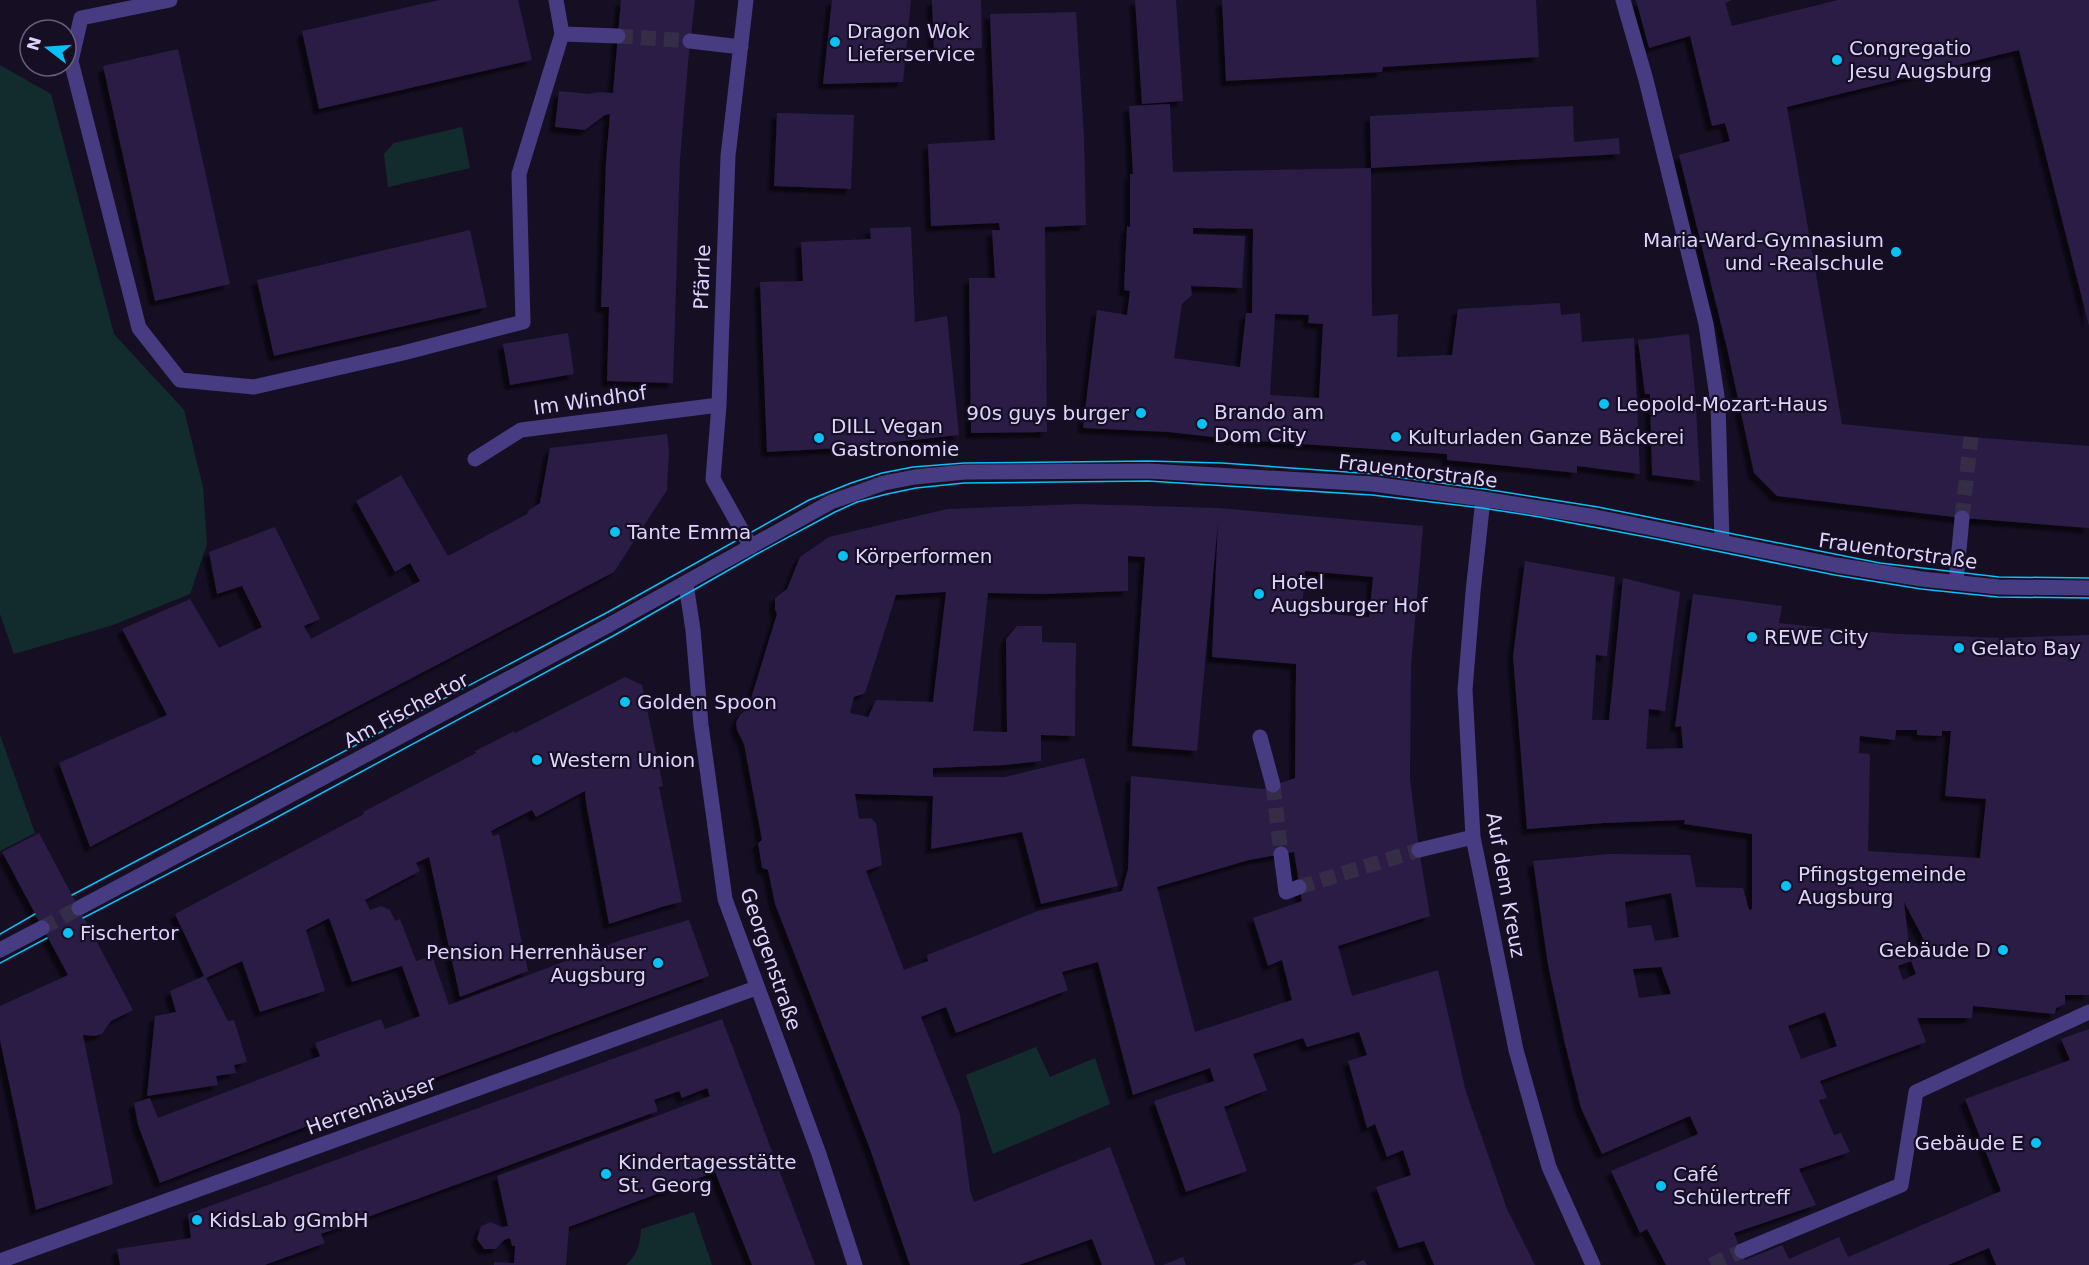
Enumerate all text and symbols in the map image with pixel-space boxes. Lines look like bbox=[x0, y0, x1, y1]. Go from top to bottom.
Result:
north arrow bbox=[18, 18, 78, 78]
place label: Dragon Wok Lieferservice bbox=[847, 19, 975, 66]
text: N bbox=[23, 35, 45, 53]
marker: Dragon Wok Lieferservice bbox=[828, 35, 842, 49]
place label: Congregatio Jesu Augsburg bbox=[1847, 36, 1992, 83]
marker: Congregatio Jesu Augsburg bbox=[1830, 53, 1844, 67]
place label: Maria-Ward-Gymnasium und -Realschule bbox=[1643, 228, 1884, 275]
street label: Pfärrle bbox=[689, 244, 715, 310]
marker: Maria-Ward-Gymnasium und -Realschule bbox=[1889, 245, 1903, 259]
street label: Im Windhof bbox=[532, 380, 649, 420]
place label: Leopold-Mozart-Haus bbox=[1616, 392, 1828, 416]
marker: Leopold-Mozart-Haus bbox=[1597, 397, 1611, 411]
place label: Brando am Dom City bbox=[1214, 400, 1324, 447]
place label: 90s guys burger bbox=[966, 401, 1130, 425]
marker: 90s guys burger bbox=[1134, 406, 1148, 420]
place label: DILL Vegan Gastronomie bbox=[831, 414, 959, 461]
marker: Brando am Dom City bbox=[1195, 417, 1209, 431]
place label: Kulturladen Ganze Bäckerei bbox=[1408, 425, 1684, 449]
marker: Kulturladen Ganze Bäckerei bbox=[1389, 430, 1403, 444]
marker: DILL Vegan Gastronomie bbox=[812, 431, 826, 445]
street label: Frauentorstraße bbox=[1337, 449, 1499, 493]
place label: Tante Emma bbox=[626, 520, 751, 544]
marker: Tante Emma bbox=[608, 525, 622, 539]
street label: Frauentorstraße bbox=[1817, 528, 1979, 574]
place label: Körperformen bbox=[855, 544, 992, 568]
marker: Körperformen bbox=[836, 549, 850, 563]
place label: Hotel Augsburger Hof bbox=[1271, 570, 1429, 617]
marker: Hotel Augsburger Hof bbox=[1252, 587, 1266, 601]
place label: REWE City bbox=[1764, 625, 1869, 649]
marker: REWE City bbox=[1745, 630, 1759, 644]
place label: Gelato Bay bbox=[1971, 636, 2081, 660]
marker: Gelato Bay bbox=[1952, 641, 1966, 655]
street label: Am Fischertor bbox=[339, 667, 473, 753]
place label: Golden Spoon bbox=[637, 690, 777, 714]
marker: Golden Spoon bbox=[618, 695, 632, 709]
place label: Western Union bbox=[549, 748, 695, 772]
marker: Western Union bbox=[530, 753, 544, 767]
street label: Auf dem Kreuz bbox=[1481, 811, 1531, 959]
place label: Pfingstgemeinde Augsburg bbox=[1798, 862, 1966, 909]
marker: Pfingstgemeinde Augsburg bbox=[1779, 879, 1793, 893]
street label: Georgenstraße bbox=[735, 885, 807, 1033]
place label: Fischertor bbox=[80, 921, 179, 945]
marker: Fischertor bbox=[61, 926, 75, 940]
place label: Gebäude D bbox=[1879, 938, 1991, 962]
place label: Pension Herrenhäuser Augsburg bbox=[426, 940, 647, 987]
marker: Gebäude D bbox=[1996, 943, 2010, 957]
marker: Pension Herrenhäuser Augsburg bbox=[651, 956, 665, 970]
street label: Herrenhäuser bbox=[303, 1070, 440, 1140]
place label: Gebäude E bbox=[1915, 1131, 2024, 1155]
marker: Gebäude E bbox=[2029, 1136, 2043, 1150]
place label: Kindertagesstätte St. Georg bbox=[618, 1150, 797, 1197]
place label: Café Schülertreff bbox=[1673, 1162, 1791, 1209]
marker: Kindertagesstätte St. Georg bbox=[599, 1167, 613, 1181]
marker: Café Schülertreff bbox=[1654, 1179, 1668, 1193]
place label: KidsLab gGmbH bbox=[209, 1208, 369, 1232]
marker: KidsLab gGmbH bbox=[190, 1213, 204, 1227]

